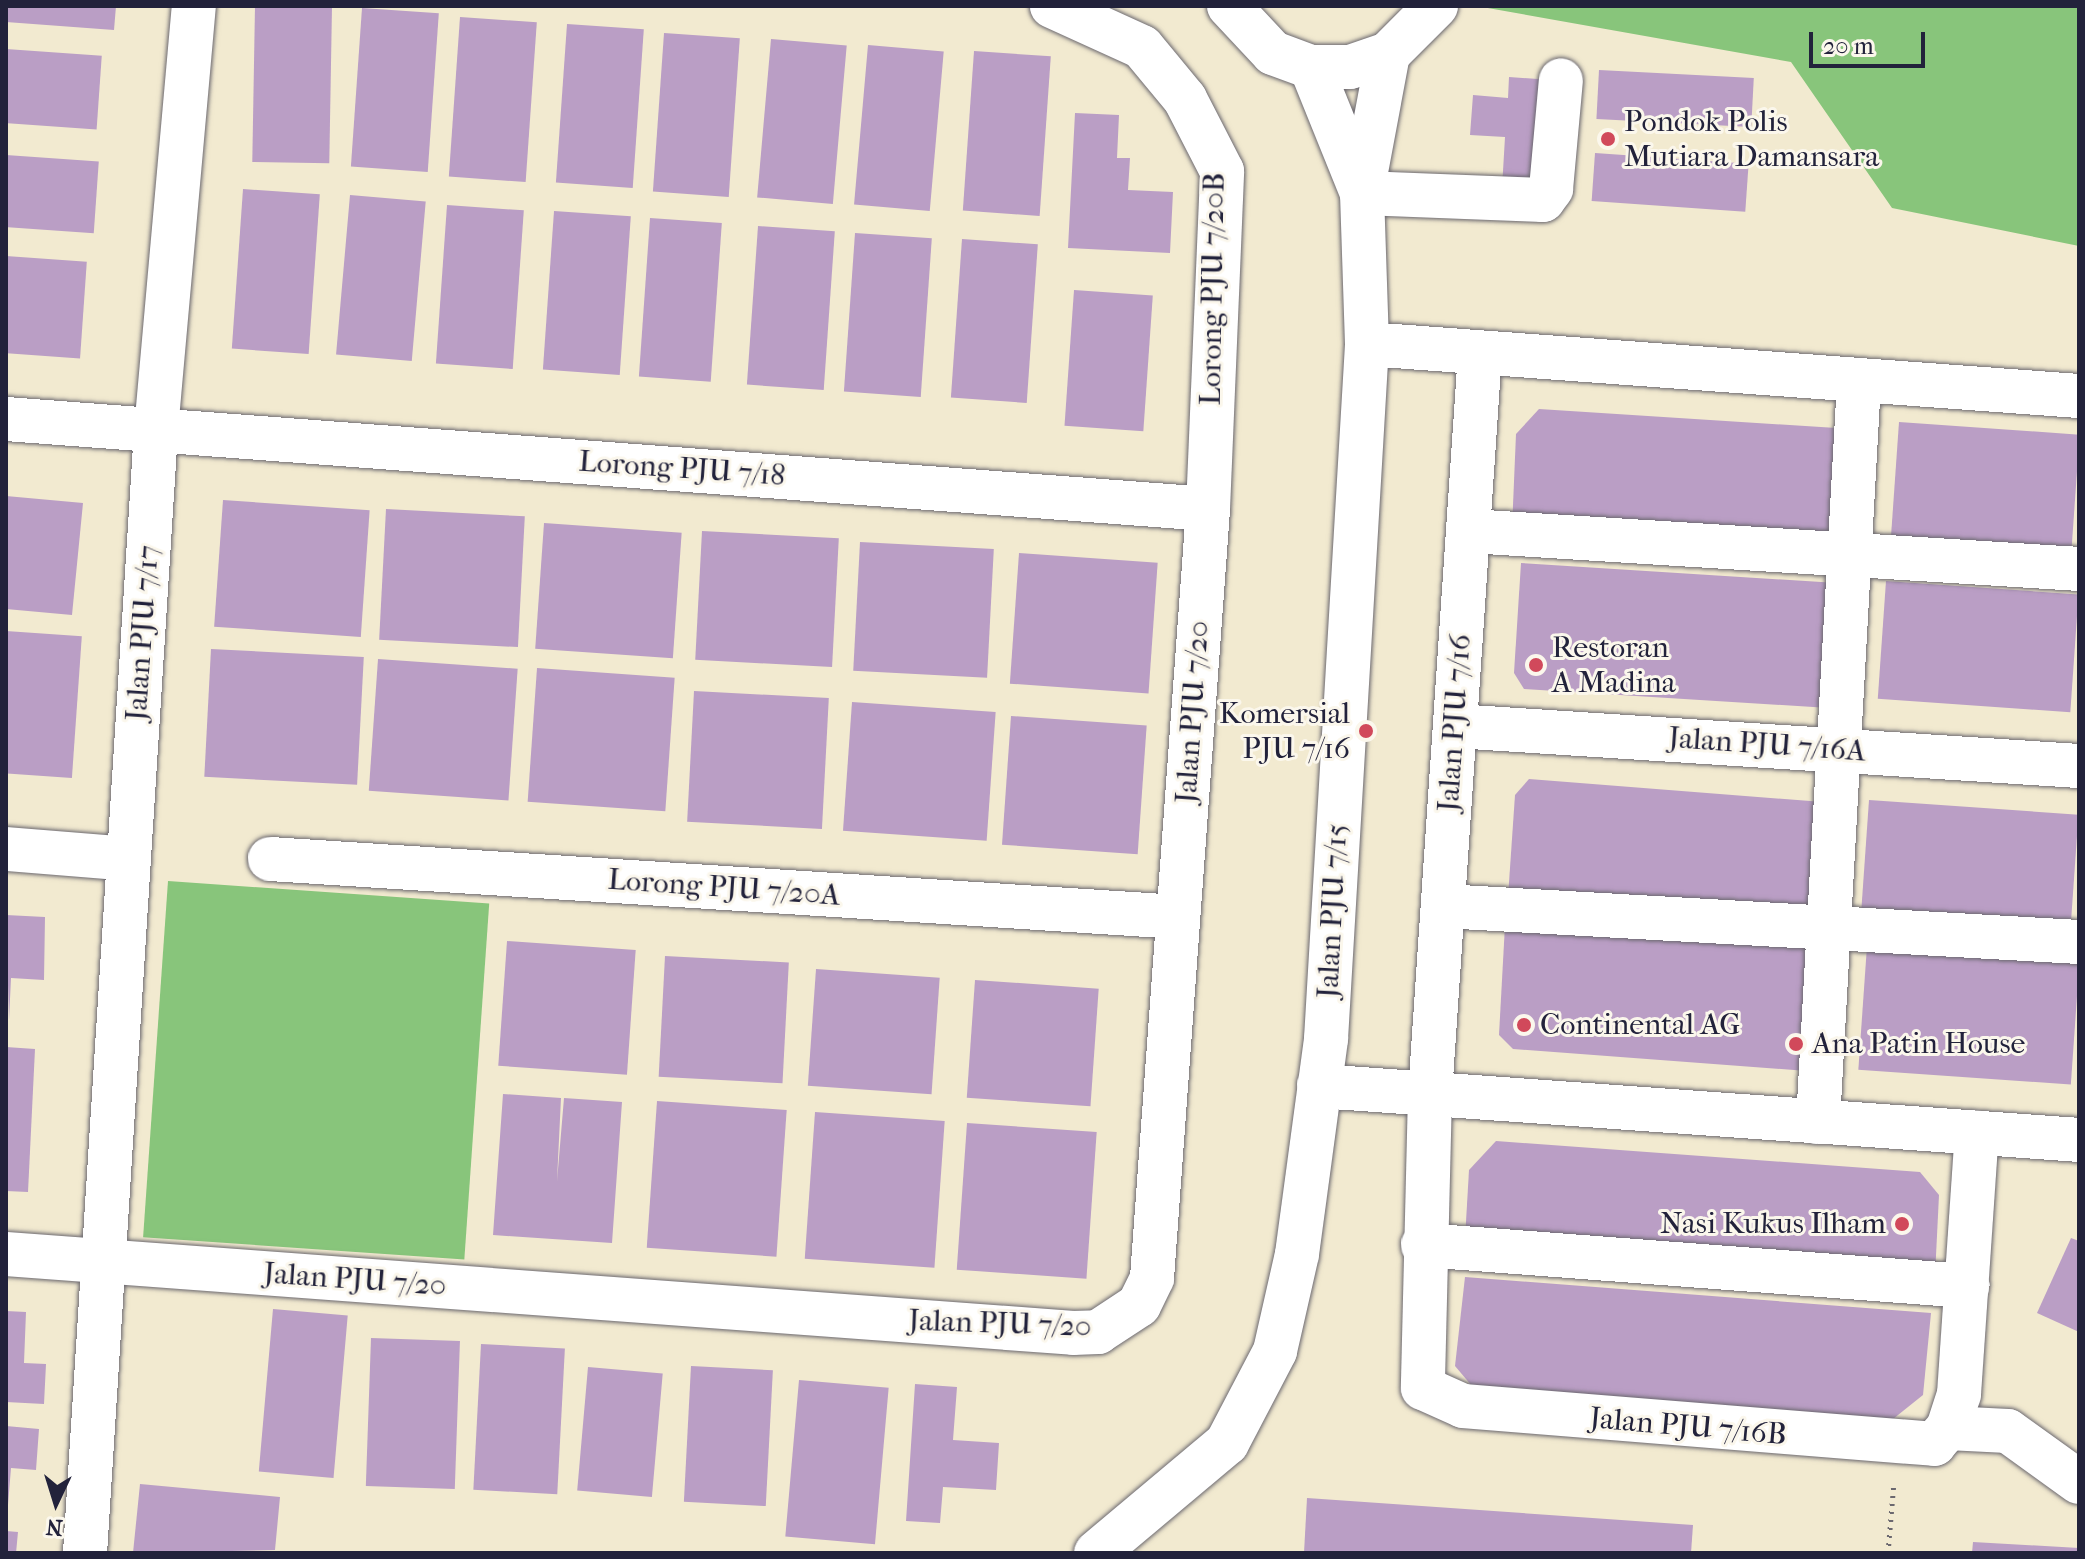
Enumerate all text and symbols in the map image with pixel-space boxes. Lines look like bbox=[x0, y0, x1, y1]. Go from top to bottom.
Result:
scale bar bbox=[1813, 16, 1929, 66]
text: 20 m bbox=[1823, 32, 1874, 60]
place label: Pondok Polis Mutiara Damansara bbox=[1624, 104, 1879, 174]
marker: Pondok Polis Mutiara Damansara bbox=[1599, 130, 1617, 148]
street label: Lorong PJU 7/20B bbox=[1193, 172, 1233, 406]
street label: Lorong PJU 7/18 bbox=[577, 444, 787, 494]
street label: Jalan PJU 7/17 bbox=[119, 544, 167, 722]
street label: Jalan PJU 7/20 bbox=[1169, 619, 1217, 805]
place label: Restoran A Madina bbox=[1552, 630, 1676, 700]
street label: Jalan PJU 7/16 bbox=[1431, 633, 1479, 813]
marker: Restoran A Madina bbox=[1527, 656, 1545, 674]
place label: Komersial PJU 7/16 bbox=[1219, 696, 1350, 766]
street label: Jalan PJU 7/16A bbox=[1667, 720, 1867, 770]
marker: Komersial PJU 7/16 bbox=[1357, 722, 1375, 740]
street label: Jalan PJU 7/15 bbox=[1310, 823, 1356, 999]
street label: Lorong PJU 7/20A bbox=[607, 862, 841, 914]
place label: Continental AG bbox=[1540, 1007, 1741, 1043]
marker: Continental AG bbox=[1515, 1016, 1533, 1034]
place label: Ana Patin House bbox=[1812, 1026, 2025, 1062]
marker: Ana Patin House bbox=[1787, 1035, 1805, 1053]
place label: Nasi Kukus Ilham bbox=[1660, 1206, 1886, 1242]
marker: Nasi Kukus Ilham bbox=[1893, 1215, 1911, 1233]
street label: Jalan PJU 7/20 bbox=[262, 1256, 448, 1304]
street label: Jalan PJU 7/20 bbox=[908, 1303, 1092, 1345]
street label: Jalan PJU 7/16B bbox=[1588, 1400, 1788, 1454]
north arrow bbox=[16, 1463, 96, 1543]
text: N bbox=[45, 1513, 64, 1540]

